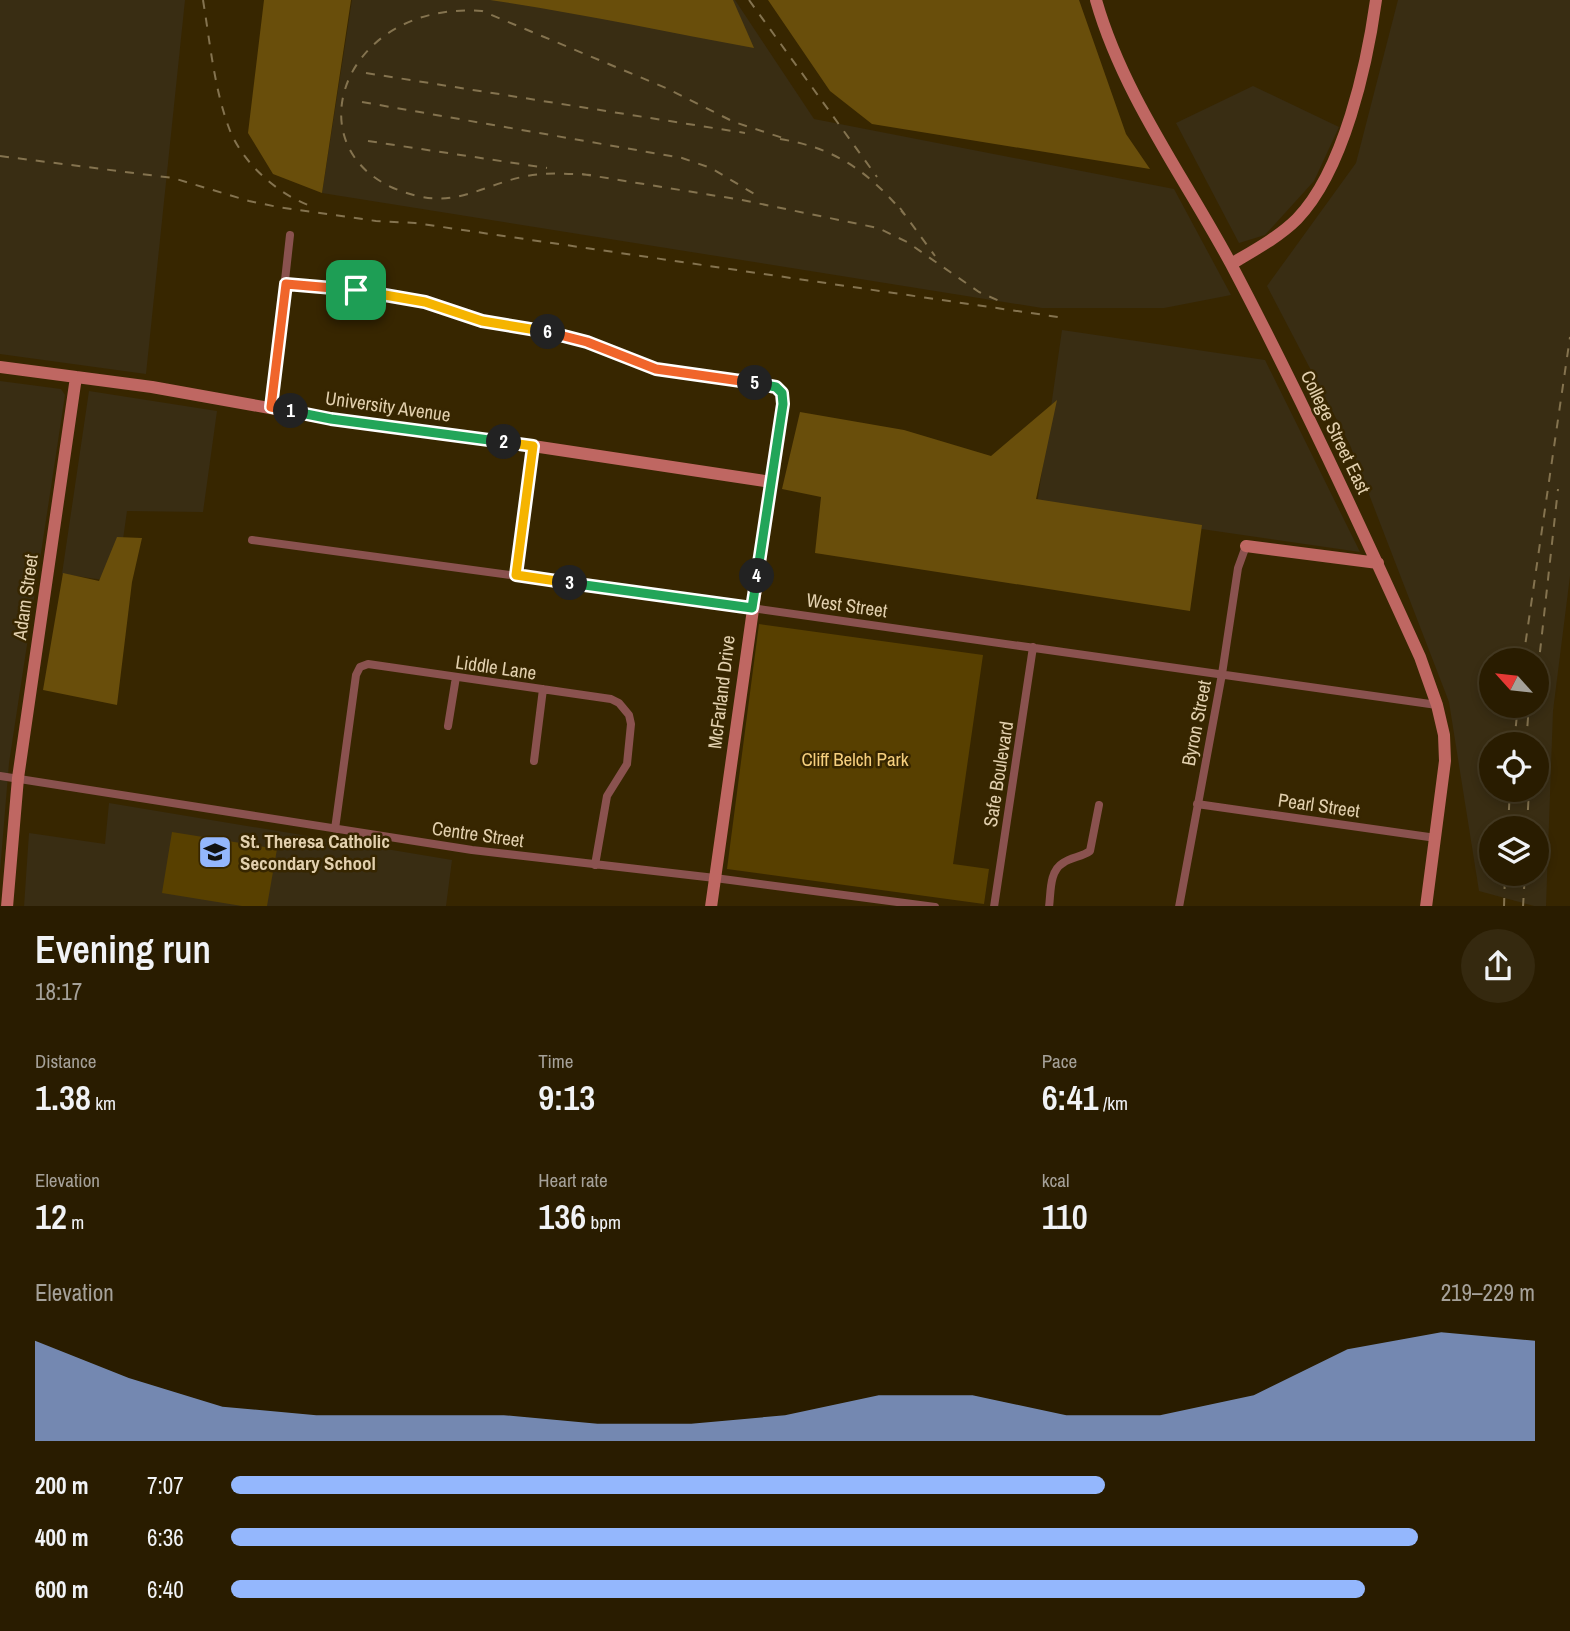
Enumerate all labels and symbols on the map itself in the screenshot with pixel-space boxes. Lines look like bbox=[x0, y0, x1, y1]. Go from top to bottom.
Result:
pin bbox=[326, 260, 386, 320]
pin: 6 bbox=[530, 314, 566, 350]
pin: 5 bbox=[738, 366, 772, 400]
street label: College Street East bbox=[1295, 366, 1377, 499]
street label: University Avenue bbox=[324, 384, 452, 428]
pin: 1 bbox=[274, 394, 308, 428]
pin: 2 bbox=[486, 424, 522, 460]
street label: Adam Street bbox=[6, 552, 44, 643]
pin: 4 bbox=[740, 558, 774, 594]
pin: 3 bbox=[552, 566, 588, 600]
street label: West Street bbox=[805, 586, 890, 624]
street label: McFarland Drive bbox=[701, 634, 741, 750]
street label: Liddle Lane bbox=[454, 648, 538, 686]
north arrow bbox=[1479, 648, 1549, 718]
street label: Byron Street bbox=[1175, 677, 1217, 768]
street label: Safe Boulevard bbox=[977, 719, 1019, 829]
park label: Cliff Belch Park bbox=[801, 746, 909, 772]
street label: Pearl Street bbox=[1276, 786, 1362, 824]
street label: Centre Street bbox=[430, 815, 526, 853]
place label: St. Theresa Catholic Secondary School bbox=[240, 828, 390, 876]
school or university icon: St. Theresa Catholic Secondary School bbox=[196, 833, 234, 871]

